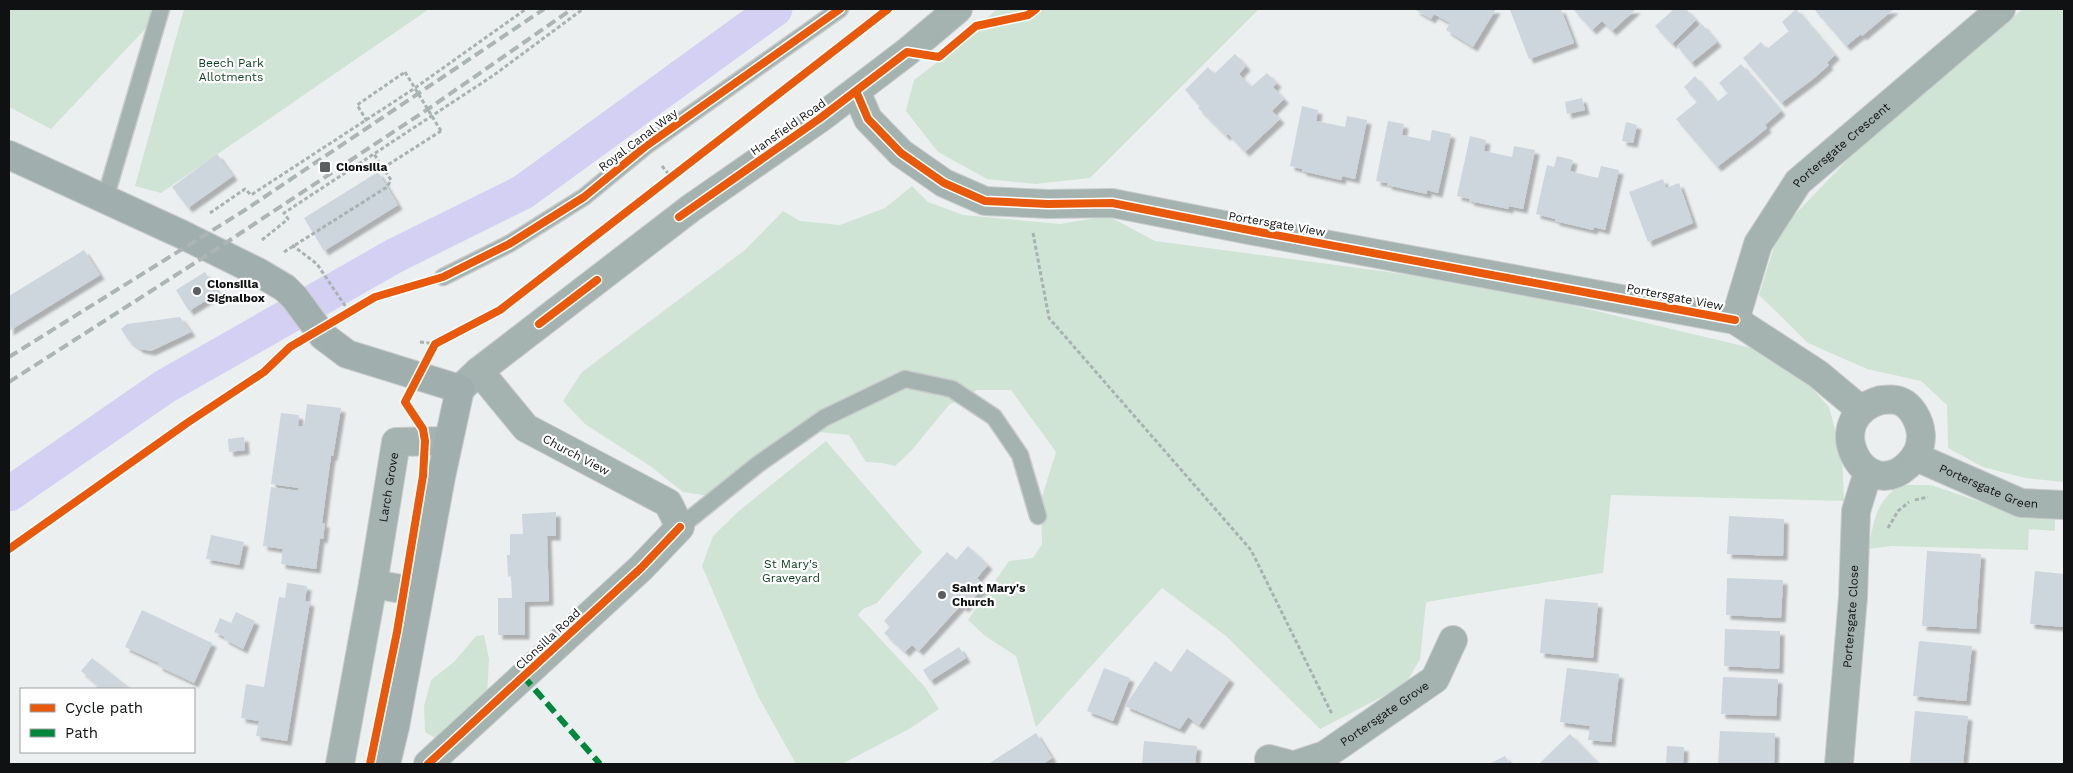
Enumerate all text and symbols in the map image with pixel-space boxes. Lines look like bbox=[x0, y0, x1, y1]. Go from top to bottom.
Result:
park label: Beech Park Allotments bbox=[198, 56, 264, 84]
street label: Hansfield Road bbox=[748, 96, 828, 158]
street label: Portersgate Crescent bbox=[1790, 100, 1893, 190]
street label: Royal Canal Way bbox=[596, 105, 681, 174]
marker: Clonsilla bbox=[318, 160, 332, 174]
place label: Clonsilla bbox=[336, 160, 388, 174]
street label: Portersgate View bbox=[1227, 209, 1327, 239]
place label: Clonsilla Signalbox bbox=[207, 277, 265, 305]
street label: Portersgate View bbox=[1625, 281, 1725, 313]
marker: Clonsilla Signalbox bbox=[191, 285, 203, 297]
street label: Church View bbox=[540, 432, 612, 478]
street label: Larch Grove bbox=[376, 451, 401, 523]
street label: Portersgate Green bbox=[1937, 461, 2039, 511]
park label: St Mary's Graveyard bbox=[762, 557, 820, 585]
street label: Portersgate Close bbox=[1840, 565, 1861, 669]
place label: Saint Mary's Church bbox=[952, 581, 1026, 609]
marker: Saint Mary's Church bbox=[936, 589, 948, 601]
street label: Clonsilla Road bbox=[513, 605, 583, 673]
street label: Portersgate Grove bbox=[1338, 678, 1432, 749]
legend bbox=[20, 688, 195, 753]
text: Cycle path bbox=[65, 699, 143, 717]
text: Path bbox=[65, 724, 98, 742]

